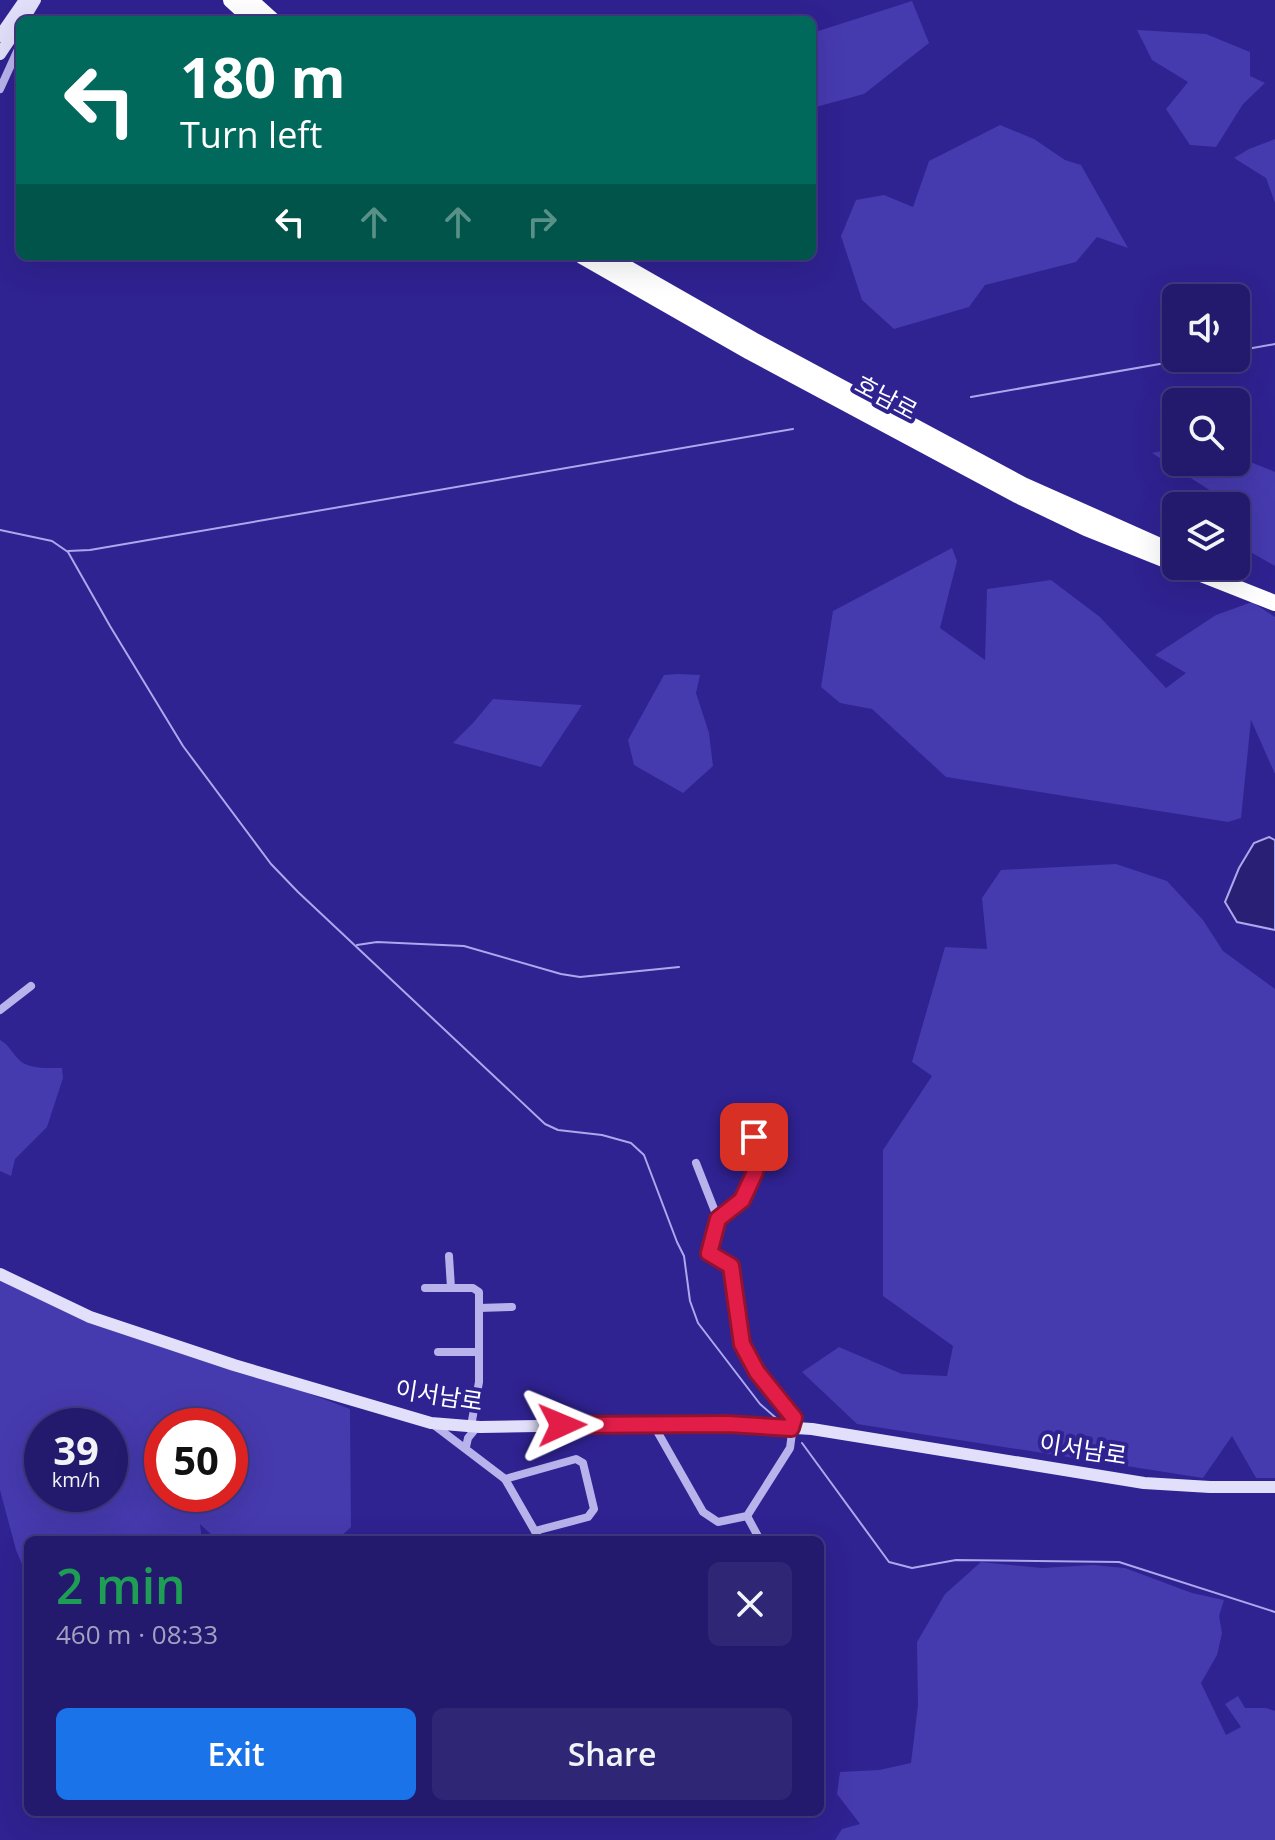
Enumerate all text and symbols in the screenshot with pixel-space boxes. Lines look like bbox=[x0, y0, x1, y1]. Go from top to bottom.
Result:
text: 180 m bbox=[180, 38, 346, 114]
icon: left bbox=[48, 48, 152, 152]
text: Turn left bbox=[180, 110, 322, 159]
icon: left bbox=[268, 200, 312, 244]
icon: ahead bbox=[352, 200, 396, 244]
icon: ahead bbox=[436, 200, 480, 244]
icon: right bbox=[520, 200, 564, 244]
map controls bbox=[1162, 284, 1250, 580]
button: sound bbox=[1162, 284, 1250, 372]
street label: 호남로 bbox=[850, 367, 924, 427]
button: search bbox=[1162, 388, 1250, 476]
button: layers bbox=[1162, 492, 1250, 580]
pin bbox=[720, 1103, 788, 1171]
icon: arrive bbox=[732, 1115, 776, 1159]
street label: 이서남로 bbox=[393, 1371, 485, 1418]
position arrow bbox=[520, 1383, 604, 1467]
speed limit sign: 50 bbox=[144, 1408, 248, 1512]
text: 39 bbox=[53, 1422, 99, 1477]
street label: 이서남로 bbox=[1037, 1425, 1129, 1472]
text: km/h bbox=[52, 1466, 100, 1493]
text: 2 min bbox=[56, 1553, 186, 1618]
button: close bbox=[708, 1562, 792, 1646]
text: 460 m · 08:33 bbox=[56, 1616, 218, 1652]
button: Exit bbox=[56, 1708, 416, 1800]
button: Share bbox=[432, 1708, 792, 1800]

